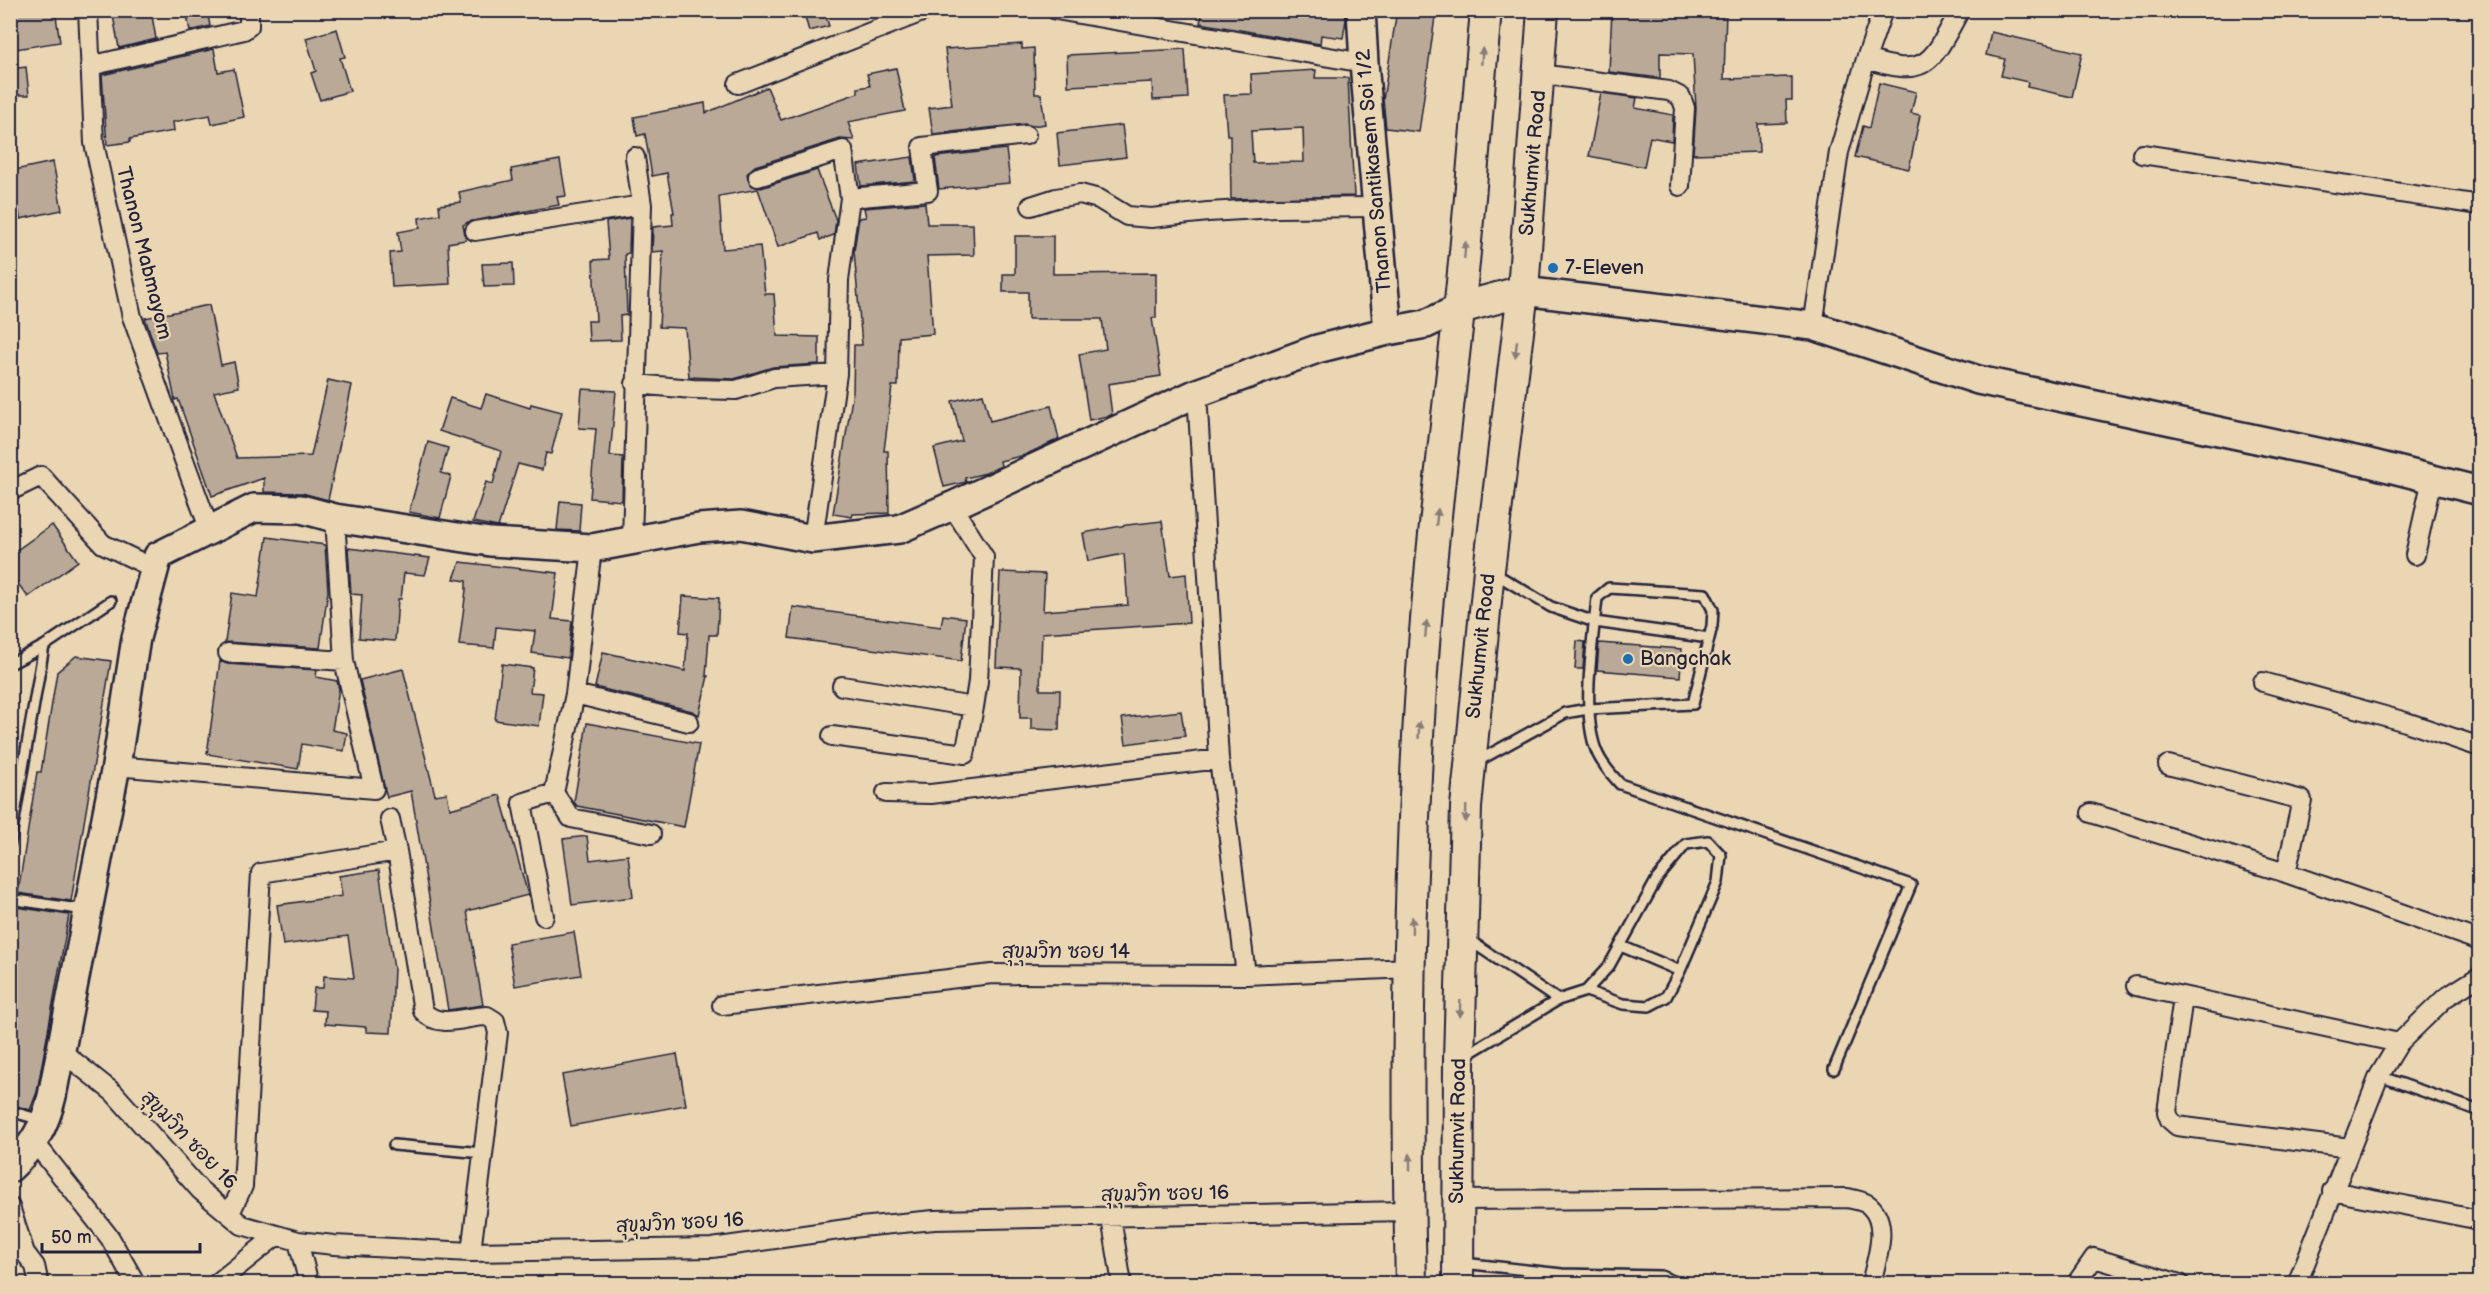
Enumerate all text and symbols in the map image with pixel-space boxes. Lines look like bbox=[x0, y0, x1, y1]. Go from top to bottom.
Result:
one-way arrow bbox=[1477, 46, 1487, 65]
street label: Thanon Santikasem Soi 1/2 bbox=[1351, 48, 1397, 294]
street label: Sukhumvit Road bbox=[1515, 89, 1551, 237]
street label: Thanon Mabmayom bbox=[111, 164, 177, 342]
one-way arrow bbox=[1460, 240, 1470, 259]
place label: 7-Eleven bbox=[1565, 256, 1644, 280]
marker: 7-Eleven bbox=[1546, 261, 1560, 275]
one-way arrow bbox=[1511, 340, 1520, 359]
one-way arrow bbox=[1432, 508, 1442, 527]
street label: Sukhumvit Road bbox=[1461, 572, 1501, 720]
one-way arrow bbox=[1421, 620, 1431, 639]
place label: Bangchak bbox=[1640, 647, 1731, 671]
marker: Bangchak bbox=[1621, 652, 1635, 666]
one-way arrow bbox=[1414, 721, 1423, 740]
one-way arrow bbox=[1461, 805, 1471, 824]
one-way arrow bbox=[1407, 916, 1416, 935]
street label: สุขุมวิท ซอย 14 bbox=[1002, 939, 1130, 967]
one-way arrow bbox=[1455, 1000, 1465, 1019]
street label: Sukhumvit Road bbox=[1445, 1058, 1471, 1204]
street label: สุขุมวิท ซอย 16 bbox=[134, 1085, 243, 1196]
one-way arrow bbox=[1405, 1153, 1415, 1172]
street label: สุขุมวิท ซอย 16 bbox=[1101, 1180, 1229, 1210]
street label: สุขุมวิท ซอย 16 bbox=[615, 1207, 745, 1241]
scale bar bbox=[42, 1216, 200, 1254]
text: 50 m bbox=[51, 1227, 92, 1248]

